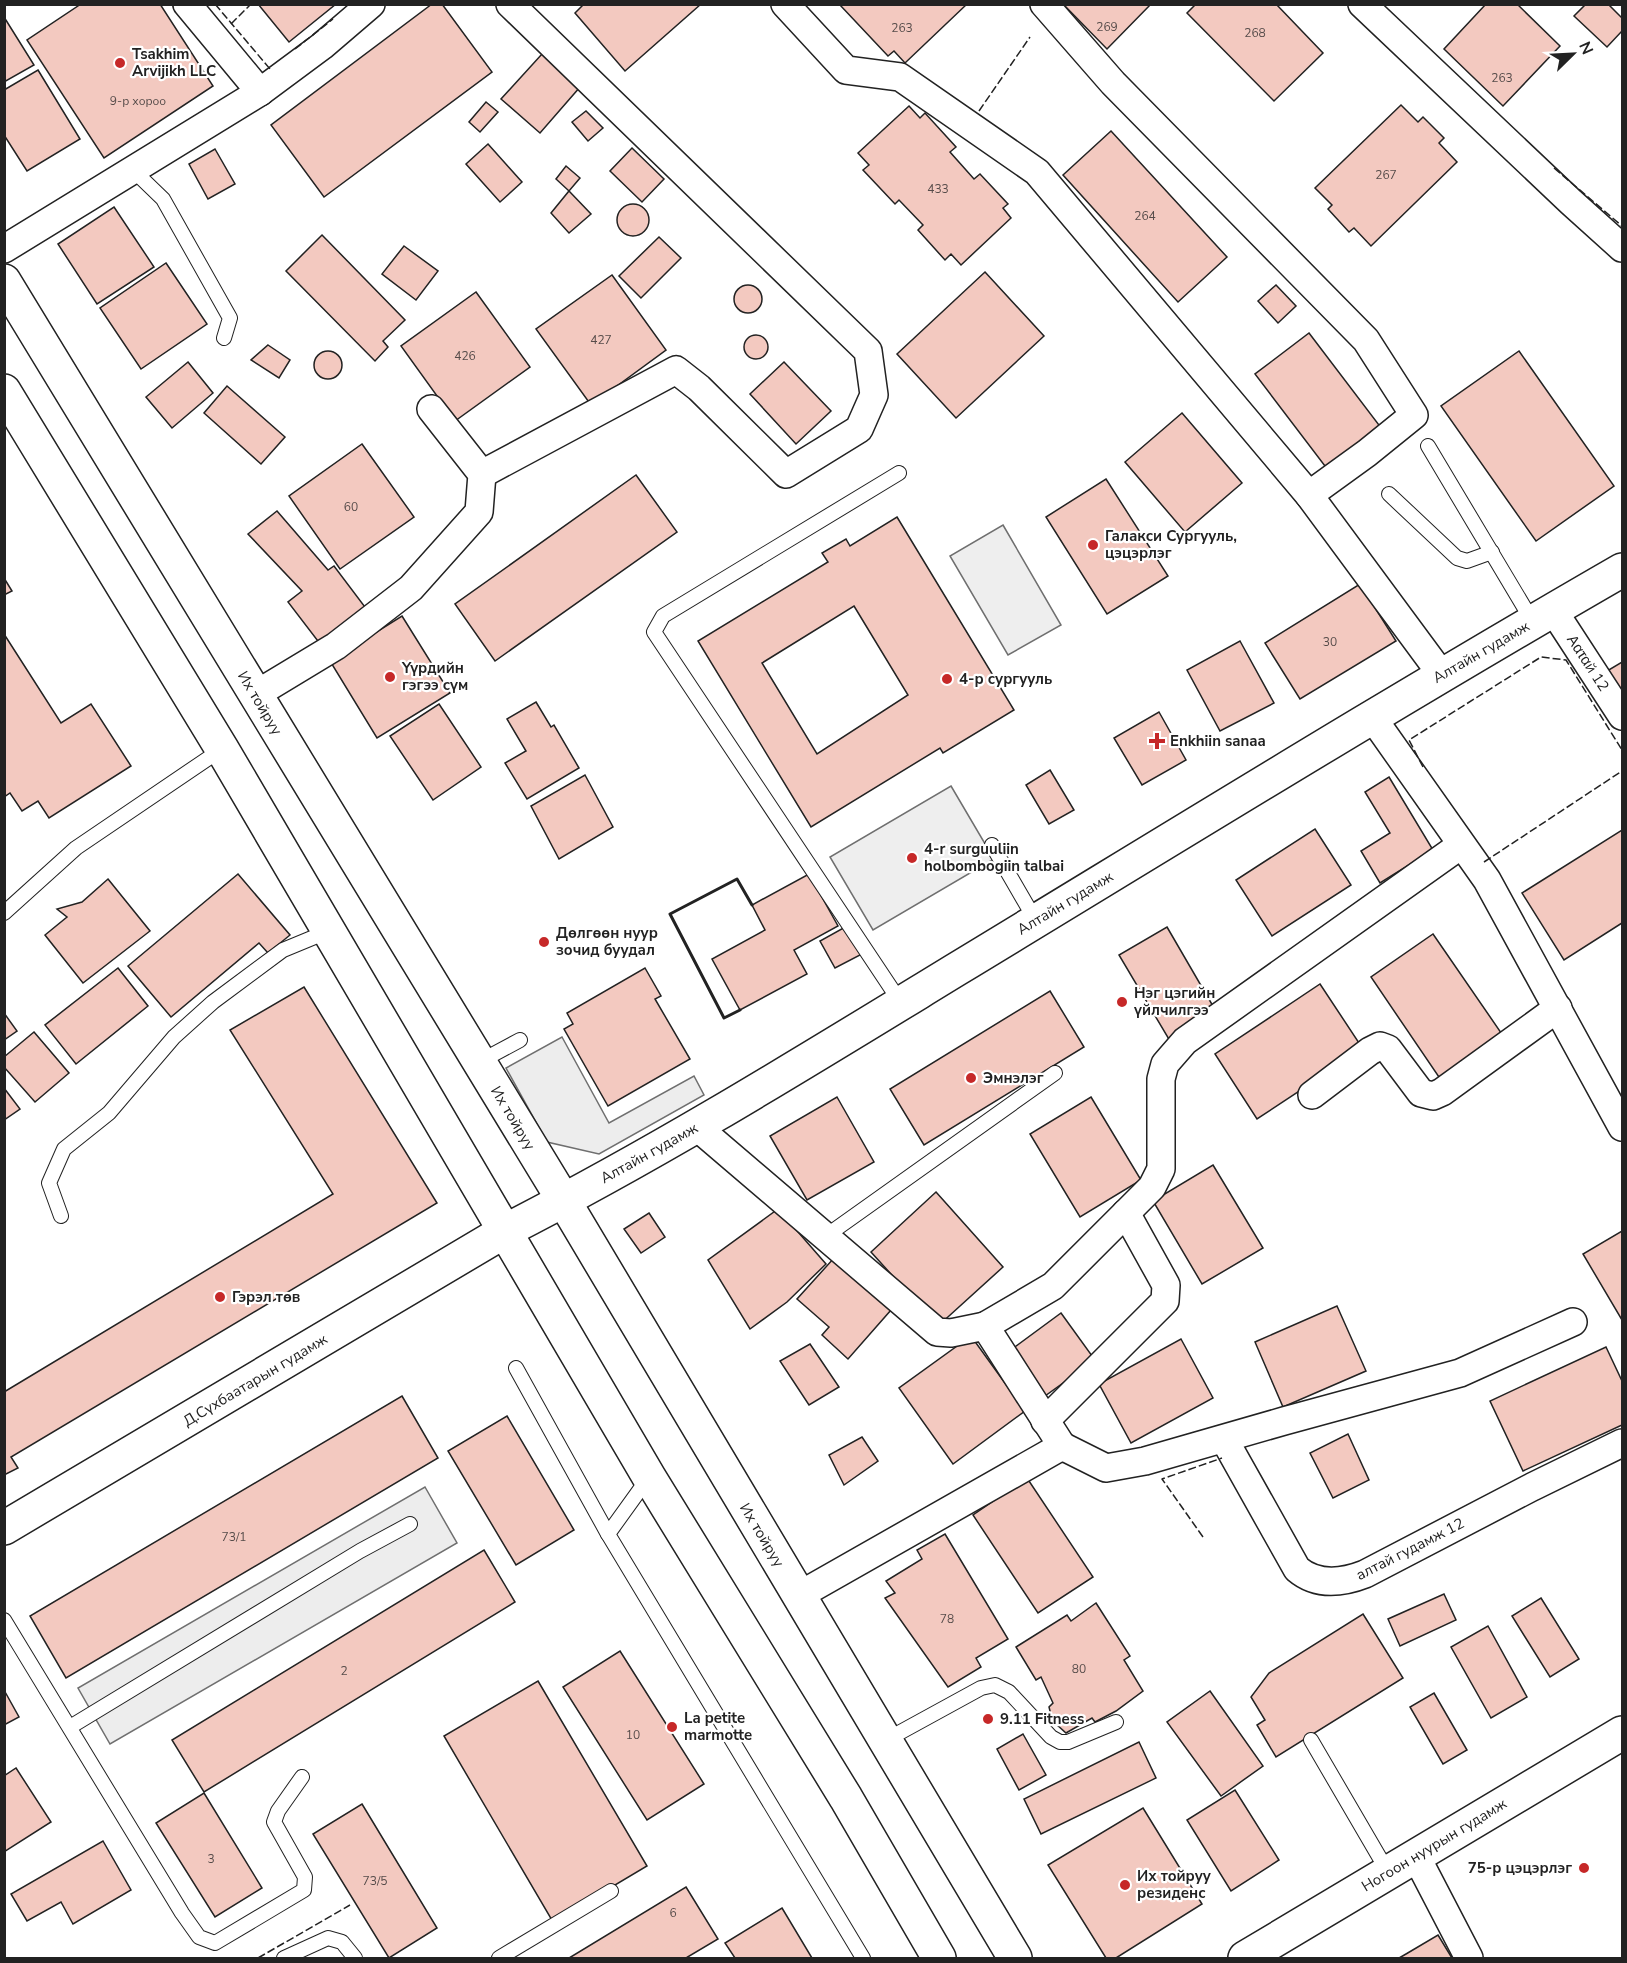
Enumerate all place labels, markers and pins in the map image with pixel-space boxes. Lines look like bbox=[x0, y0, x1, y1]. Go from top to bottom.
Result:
place label: Tsakhim Arvijikh LLC bbox=[132, 44, 216, 81]
marker: Tsakhim Arvijikh LLC bbox=[113, 56, 127, 70]
place label: Галакси Сургууль, цэцэрлэг bbox=[1105, 526, 1237, 563]
marker: Галакси Сургууль, цэцэрлэг bbox=[1086, 538, 1100, 552]
place label: Үүрдийн гэгээ сүм bbox=[401, 658, 468, 695]
place label: 4-р сургууль bbox=[959, 669, 1052, 689]
marker: Үүрдийн гэгээ сүм bbox=[383, 670, 397, 684]
marker: 4-р сургууль bbox=[940, 672, 954, 686]
place label: Enkhiin sanaa bbox=[1170, 731, 1266, 751]
marker: Enkhiin sanaa bbox=[1148, 732, 1166, 750]
place label: 4-r surguuliin holbombogiin talbai bbox=[924, 839, 1064, 876]
marker: 4-r surguuliin holbombogiin talbai bbox=[905, 851, 919, 865]
place label: Дөлгөөн нуур зочид буудал bbox=[556, 923, 658, 960]
marker: Дөлгөөн нуур зочид буудал bbox=[537, 935, 551, 949]
place label: Нэг цэгийн үйлчилгээ bbox=[1133, 983, 1215, 1020]
marker: Нэг цэгийн үйлчилгээ bbox=[1115, 995, 1129, 1009]
place label: Эмнэлэг bbox=[983, 1068, 1044, 1088]
marker: Эмнэлэг bbox=[964, 1071, 978, 1085]
place label: Гэрэл төв bbox=[232, 1287, 300, 1307]
marker: Гэрэл төв bbox=[213, 1290, 227, 1304]
place label: La petite marmotte bbox=[684, 1708, 752, 1745]
place label: 9.11 Fitness bbox=[1000, 1709, 1084, 1729]
marker: 9.11 Fitness bbox=[981, 1712, 995, 1726]
marker: La petite marmotte bbox=[665, 1720, 679, 1734]
place label: 75-р цэцэрлэг bbox=[1468, 1858, 1572, 1878]
marker: 75-р цэцэрлэг bbox=[1577, 1861, 1591, 1875]
place label: Их тойруу резиденс bbox=[1137, 1866, 1212, 1903]
marker: Их тойруу резиденс bbox=[1118, 1878, 1132, 1892]

